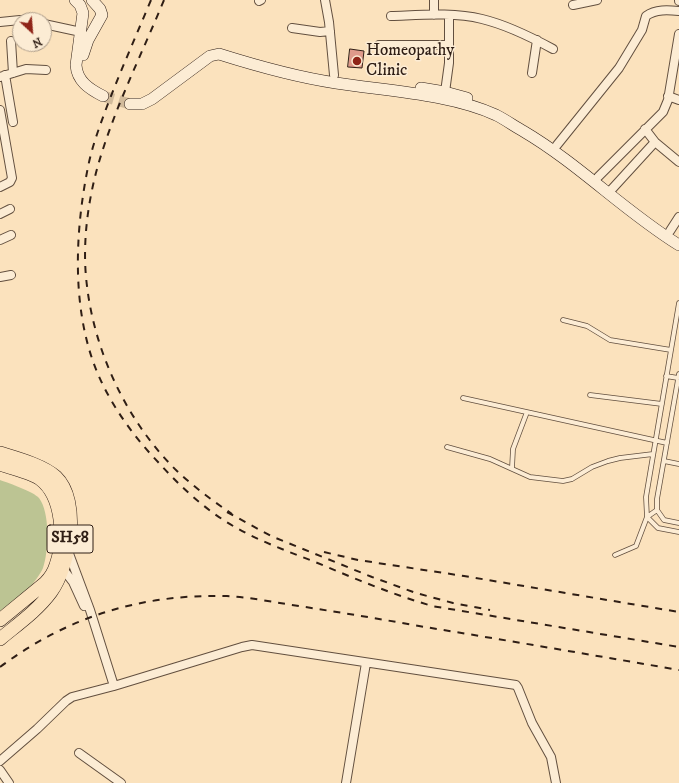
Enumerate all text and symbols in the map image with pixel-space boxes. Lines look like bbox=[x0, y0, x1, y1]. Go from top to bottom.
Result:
north arrow bbox=[12, 12, 52, 52]
text: N bbox=[30, 34, 44, 50]
place label: Homeopathy Clinic bbox=[366, 41, 454, 81]
marker: Homeopathy Clinic bbox=[351, 55, 363, 67]
road number: SH58 bbox=[47, 525, 93, 553]

